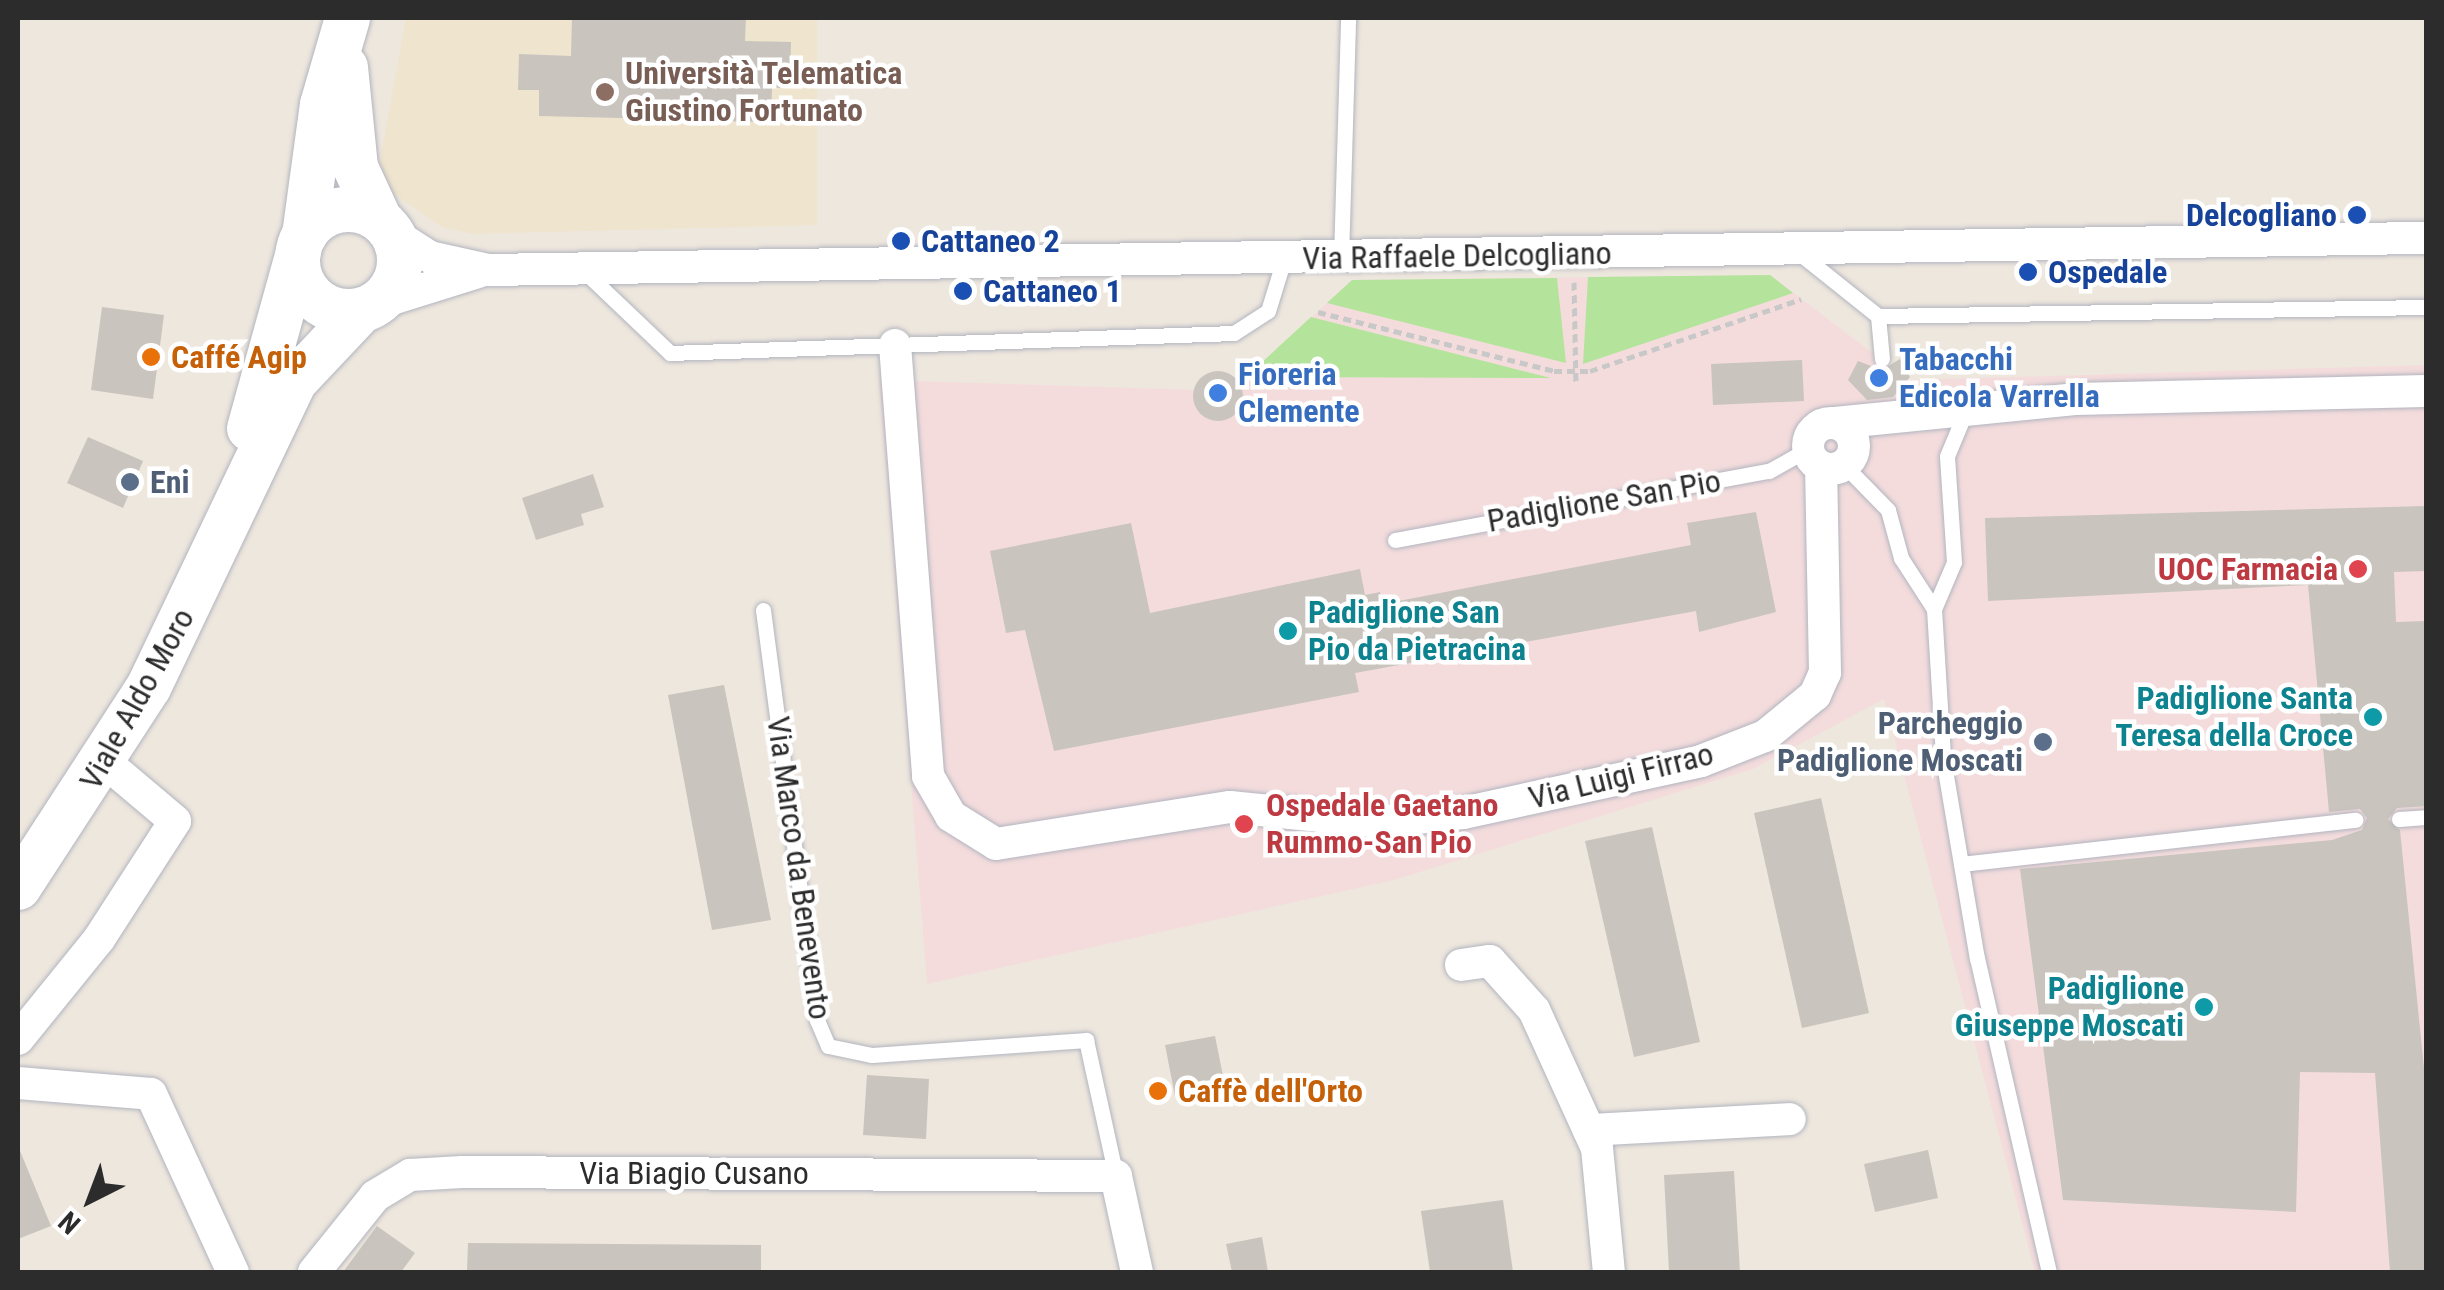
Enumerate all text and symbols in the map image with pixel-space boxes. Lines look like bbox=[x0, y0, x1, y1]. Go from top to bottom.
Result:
place label: Università Telematica Giustino Fortunato bbox=[625, 55, 903, 130]
marker: Università Telematica Giustino Fortunato bbox=[594, 81, 616, 103]
place label: Delcogliano bbox=[2186, 196, 2337, 234]
marker: Delcogliano bbox=[2346, 204, 2368, 226]
place label: Cattaneo 2 bbox=[921, 222, 1060, 260]
marker: Cattaneo 2 bbox=[890, 230, 912, 252]
street label: Via Raffaele Delcogliano bbox=[1302, 234, 1612, 278]
place label: Ospedale bbox=[2048, 253, 2167, 291]
marker: Ospedale bbox=[2017, 261, 2039, 283]
place label: Cattaneo 1 bbox=[983, 272, 1122, 310]
marker: Cattaneo 1 bbox=[952, 280, 974, 302]
place label: Caffé Agip bbox=[171, 338, 307, 376]
place label: Tabacchi Edicola Varrella bbox=[1899, 341, 2100, 416]
marker: Caffé Agip bbox=[140, 346, 162, 368]
place label: Fioreria Clemente bbox=[1238, 356, 1360, 431]
marker: Tabacchi Edicola Varrella bbox=[1868, 367, 1890, 389]
marker: Fioreria Clemente bbox=[1207, 382, 1229, 404]
street label: Padiglione San Pio bbox=[1484, 462, 1724, 540]
place label: Eni bbox=[150, 463, 190, 501]
marker: Eni bbox=[119, 471, 141, 493]
place label: UOC Farmacia bbox=[2158, 550, 2338, 588]
marker: UOC Farmacia bbox=[2347, 558, 2369, 580]
place label: Padiglione San Pio da Pietracina bbox=[1308, 594, 1526, 669]
street label: Viale Aldo Moro bbox=[71, 602, 203, 796]
marker: Padiglione San Pio da Pietracina bbox=[1277, 620, 1299, 642]
place label: Padiglione Santa Teresa della Croce bbox=[2115, 680, 2353, 755]
place label: Parcheggio Padiglione Moscati bbox=[1777, 705, 2023, 780]
marker: Padiglione Santa Teresa della Croce bbox=[2362, 706, 2384, 728]
street label: Via Marco da Benevento bbox=[759, 714, 839, 1022]
marker: Parcheggio Padiglione Moscati bbox=[2032, 731, 2054, 753]
street label: Via Luigi Firrao bbox=[1525, 735, 1717, 817]
place label: Ospedale Gaetano Rummo-San Pio bbox=[1266, 787, 1498, 862]
marker: Ospedale Gaetano Rummo-San Pio bbox=[1231, 811, 1257, 837]
place label: Padiglione Giuseppe Moscati bbox=[1955, 970, 2184, 1045]
marker: Padiglione Giuseppe Moscati bbox=[2193, 996, 2215, 1018]
place label: Caffè dell'Orto bbox=[1178, 1072, 1363, 1110]
marker: Caffè dell'Orto bbox=[1147, 1080, 1169, 1102]
north arrow bbox=[40, 1150, 140, 1250]
street label: Via Biagio Cusano bbox=[579, 1154, 809, 1192]
text: N bbox=[52, 1205, 87, 1241]

